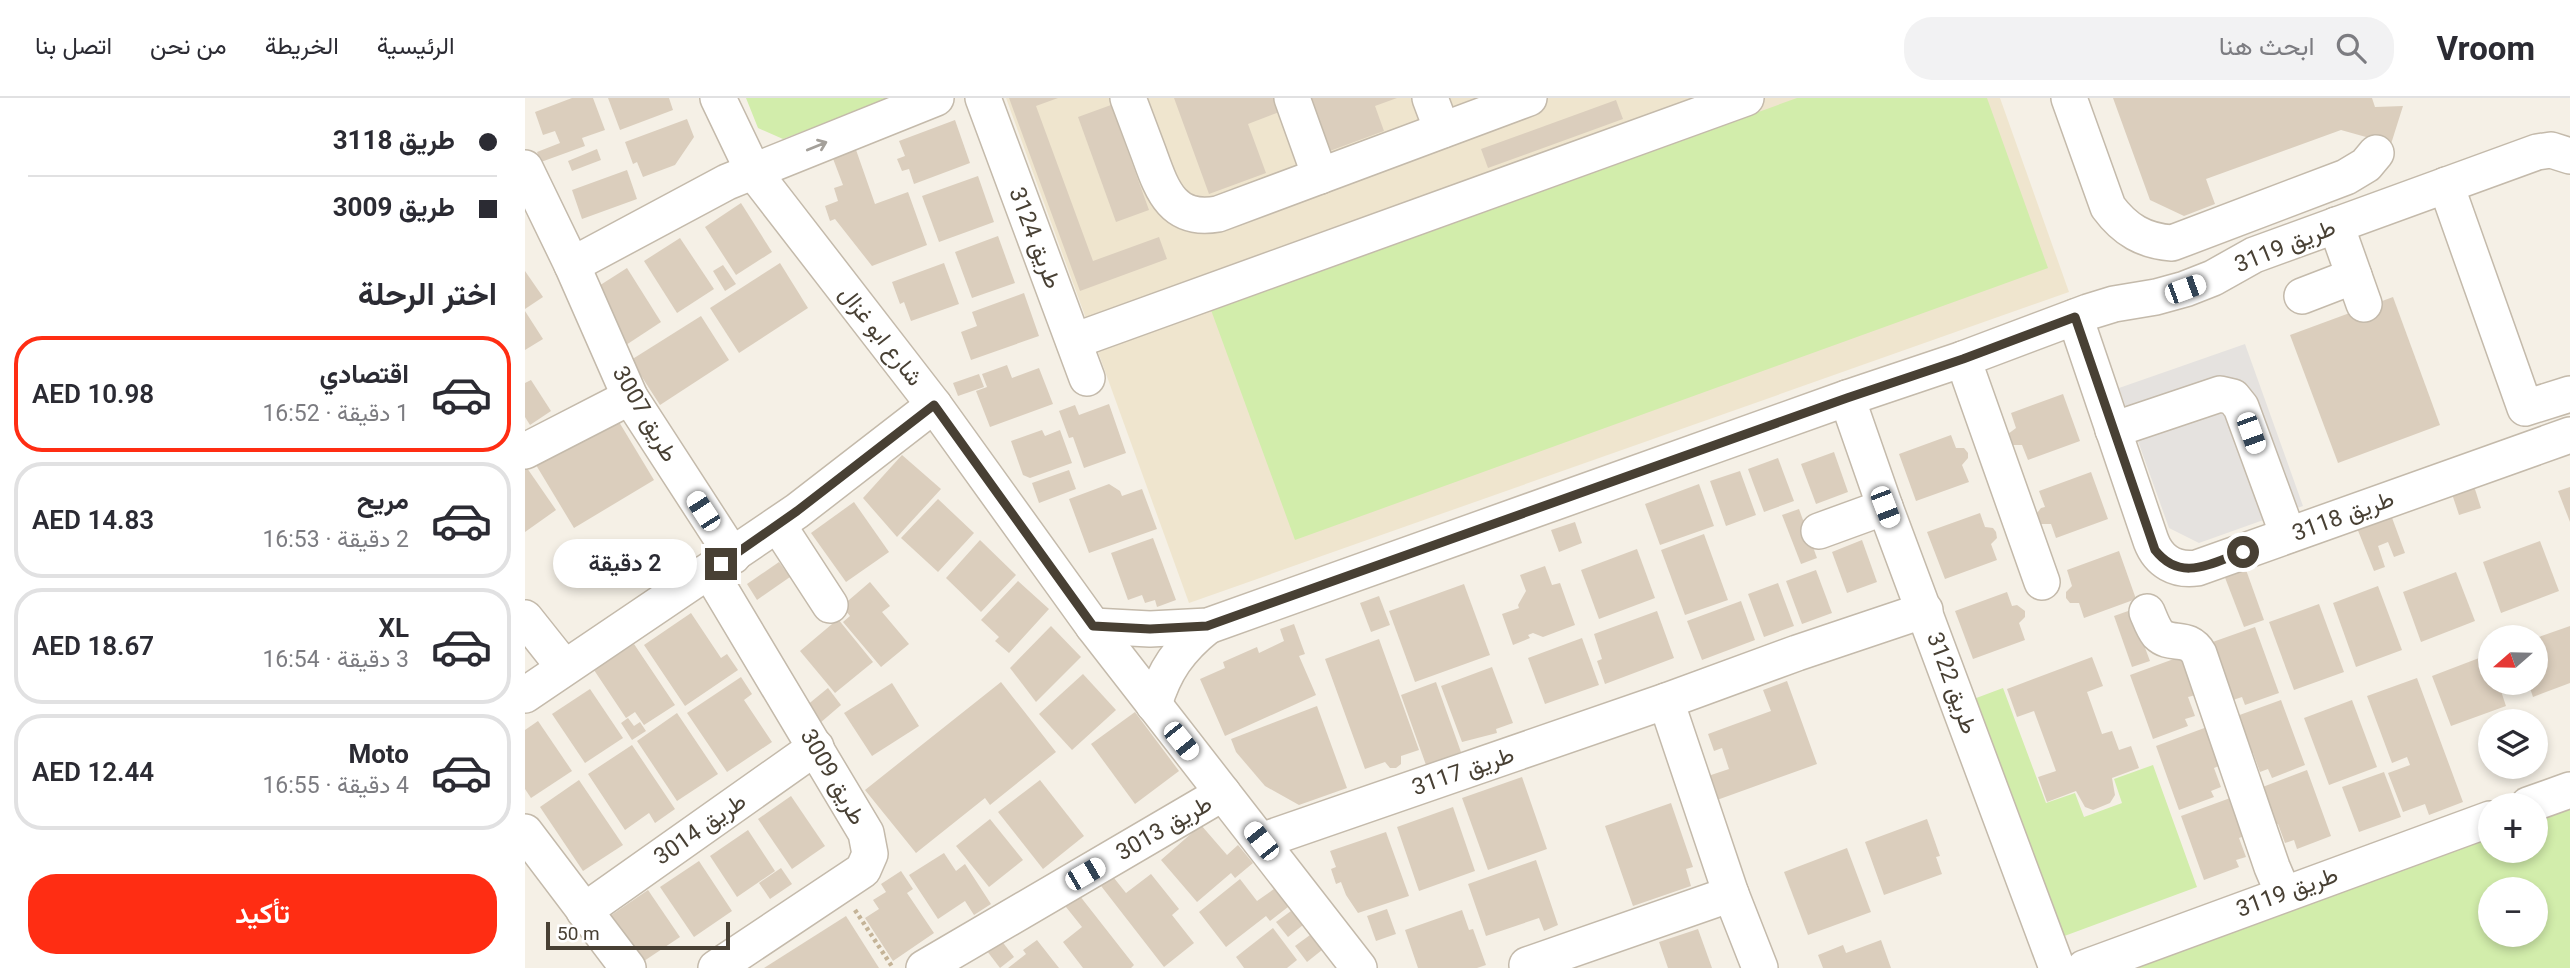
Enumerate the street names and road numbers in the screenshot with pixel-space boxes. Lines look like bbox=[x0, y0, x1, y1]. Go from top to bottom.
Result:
street label: طريق 3124 bbox=[1002, 184, 1067, 293]
street label: طريق 3119 bbox=[2231, 214, 2340, 279]
street label: شارع ابو غزال bbox=[832, 281, 928, 393]
street label: طريق 3007 bbox=[606, 361, 683, 467]
street label: طريق 3118 bbox=[2288, 485, 2398, 548]
street label: طريق 3122 bbox=[1920, 628, 1983, 738]
street label: طريق 3009 bbox=[794, 724, 871, 830]
street label: طريق 3117 bbox=[1408, 741, 1518, 802]
street label: طريق 3014 bbox=[649, 787, 752, 871]
street label: طريق 3013 bbox=[1111, 790, 1217, 867]
street label: طريق 3119 bbox=[2232, 861, 2342, 924]

